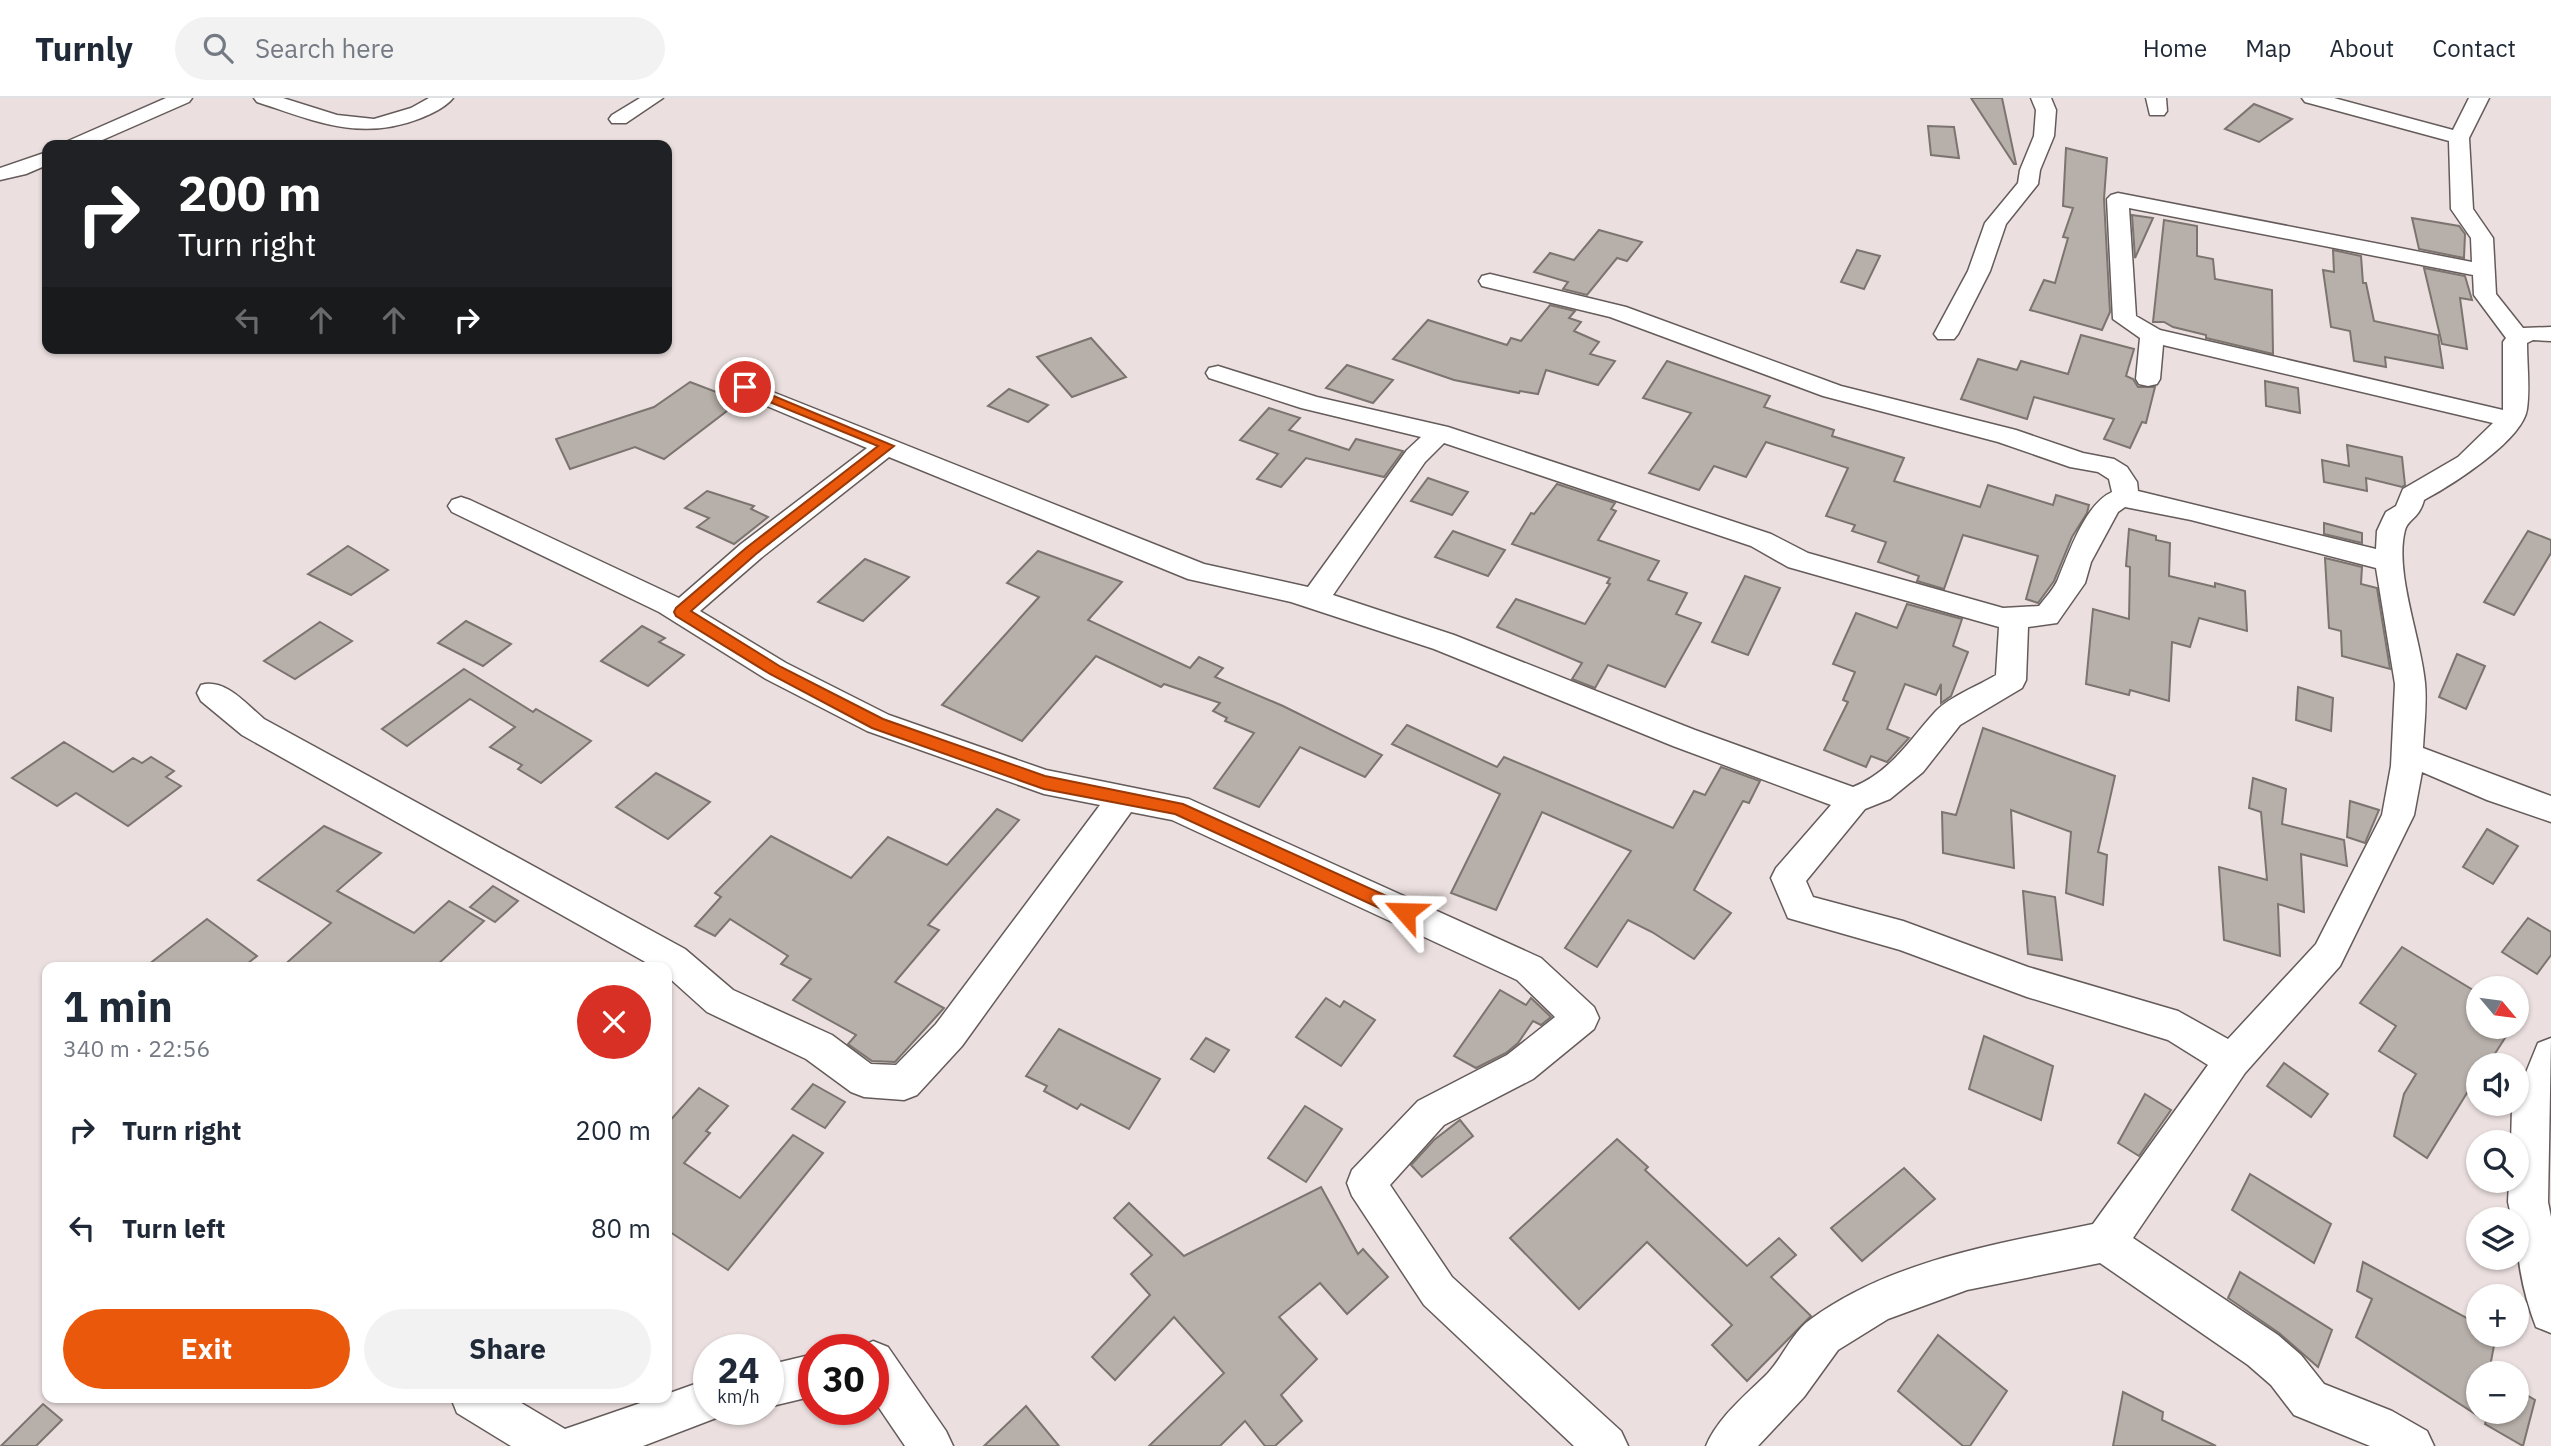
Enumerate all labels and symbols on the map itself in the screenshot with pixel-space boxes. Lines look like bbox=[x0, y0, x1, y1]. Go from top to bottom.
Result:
pin bbox=[715, 357, 775, 417]
position arrow bbox=[1368, 875, 1442, 949]
north arrow bbox=[2466, 976, 2529, 1040]
speed limit sign: 30 bbox=[798, 1334, 889, 1425]

